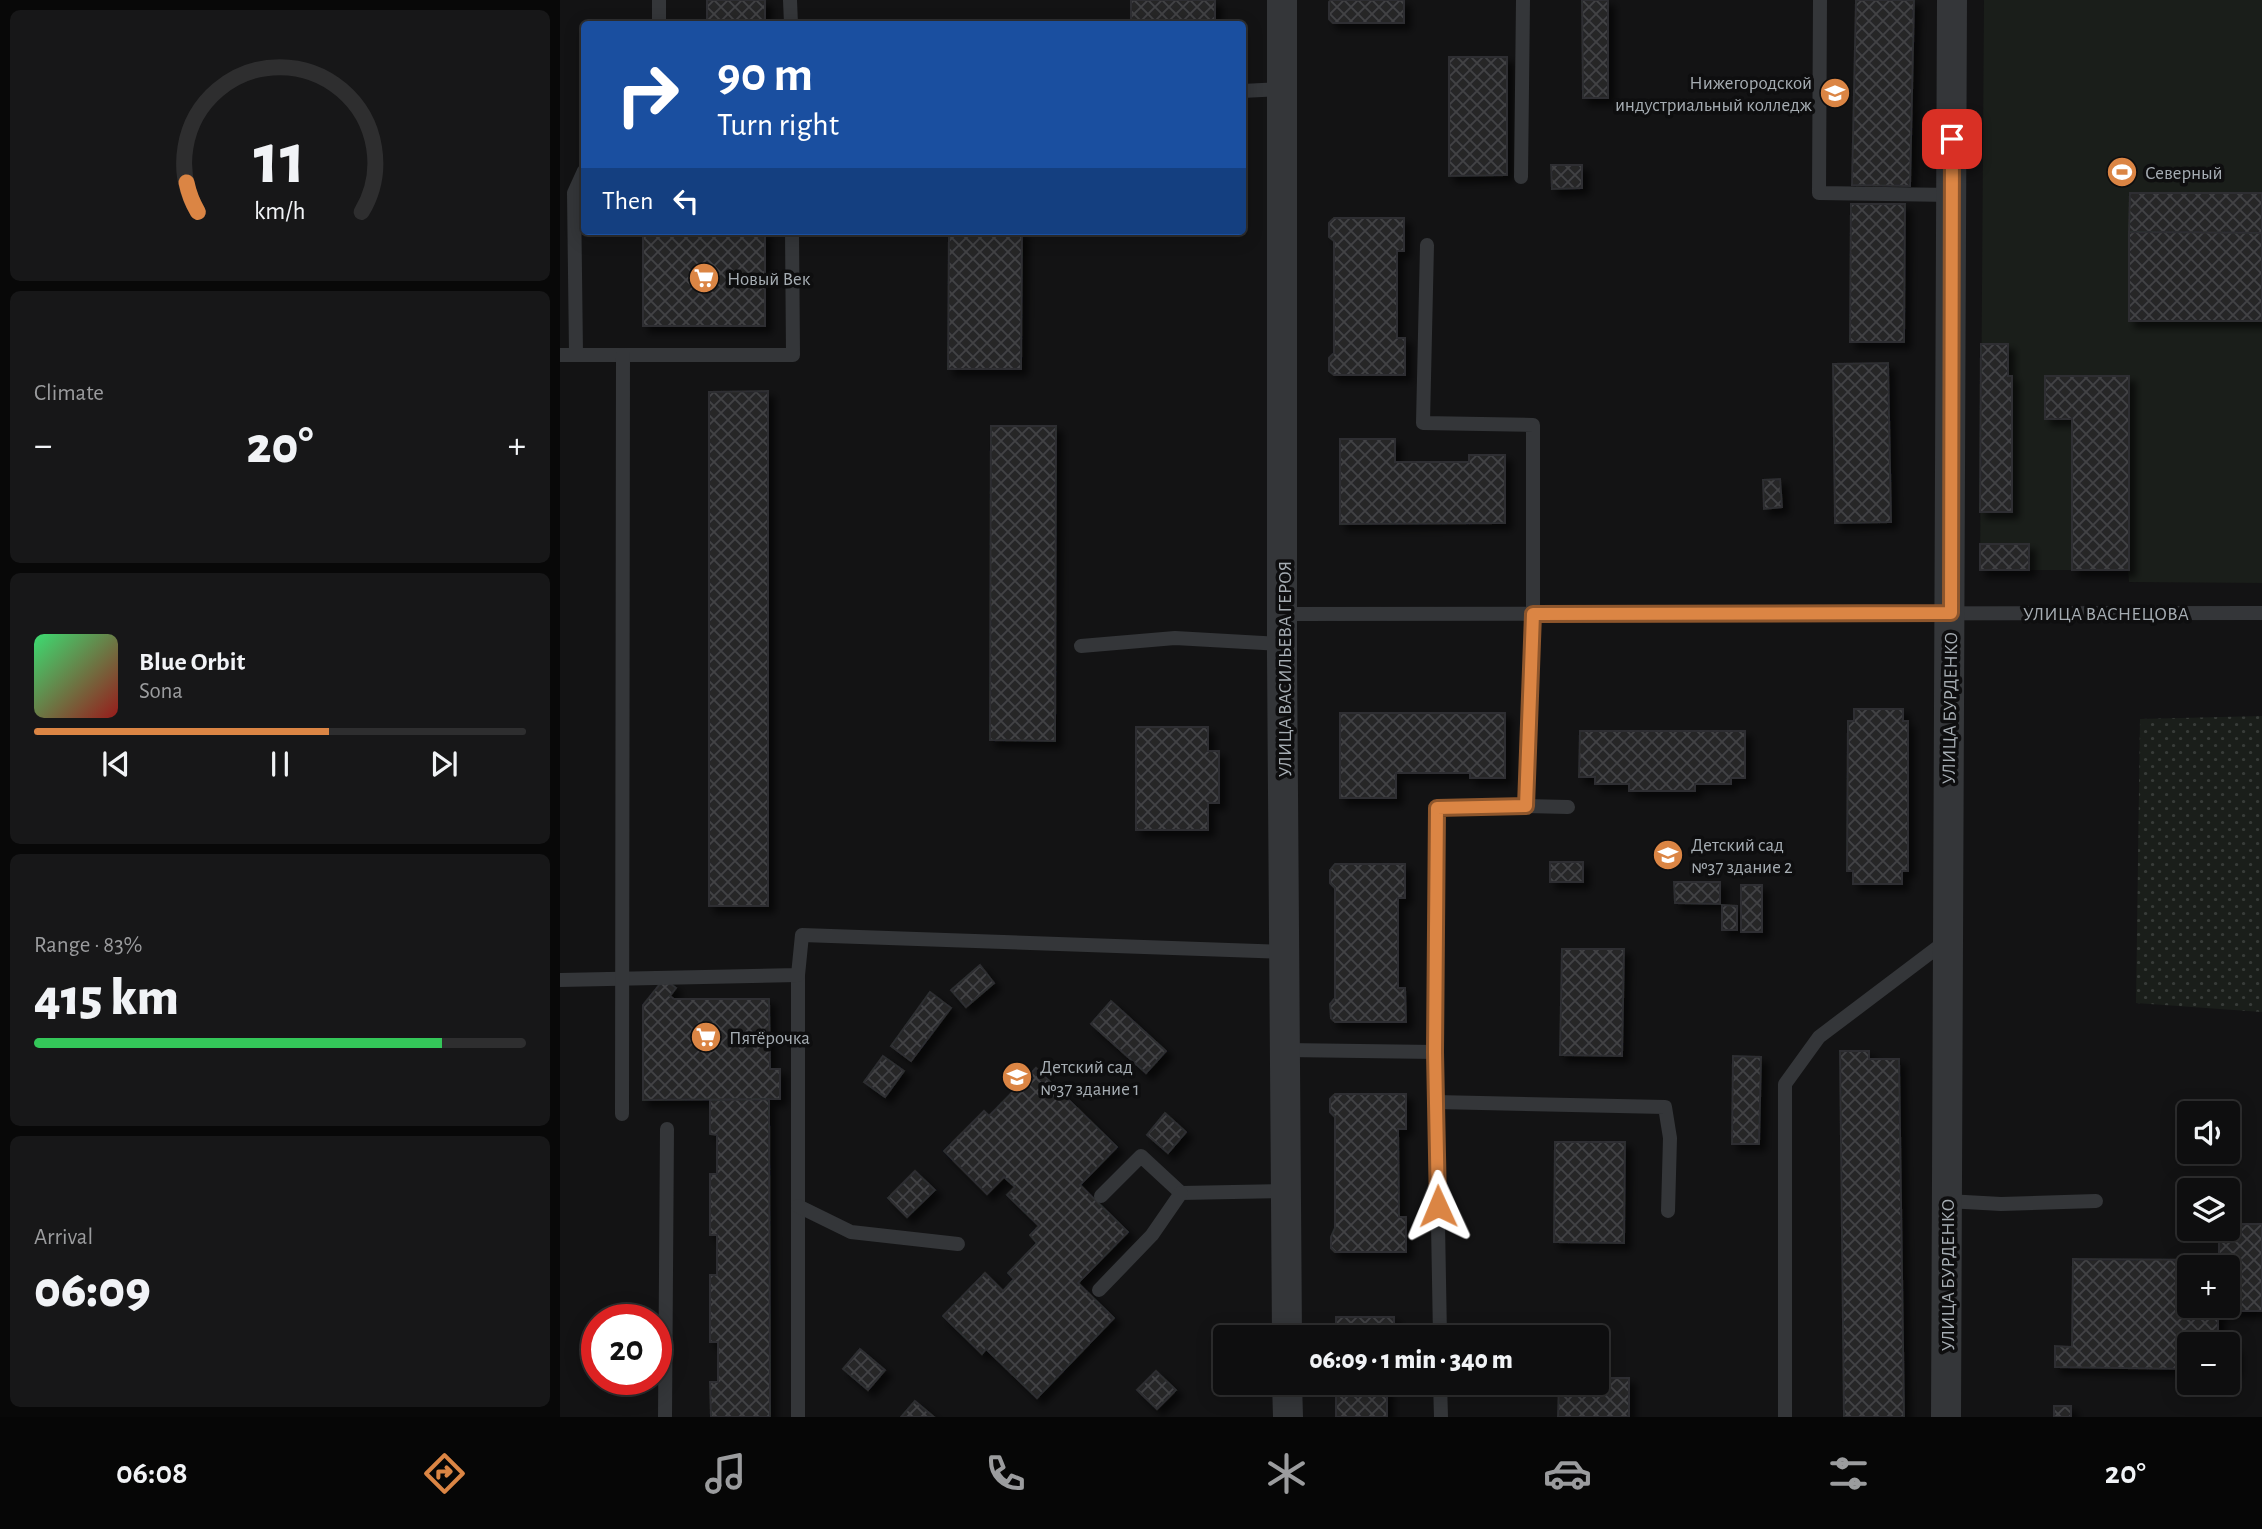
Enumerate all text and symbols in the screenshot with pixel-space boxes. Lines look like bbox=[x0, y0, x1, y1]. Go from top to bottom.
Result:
icon: right bbox=[602, 49, 693, 140]
text: 90 m bbox=[717, 51, 813, 100]
place label: Нижегородской индустриальный колледж bbox=[1615, 74, 1813, 115]
school or university icon: Нижегородской индустриальный колледж bbox=[1818, 76, 1852, 110]
text: Turn right bbox=[717, 109, 839, 141]
pin bbox=[1922, 109, 1982, 169]
icon: arrive bbox=[1933, 120, 1971, 158]
text: 11 bbox=[254, 124, 306, 197]
sports icon: Северный bbox=[2105, 155, 2139, 189]
place label: Северный bbox=[2145, 164, 2223, 183]
icon: left bbox=[667, 182, 705, 220]
text: Then bbox=[602, 188, 653, 214]
text: km/h bbox=[254, 199, 306, 224]
supermarket icon: Новый Век bbox=[687, 261, 721, 295]
place label: Новый Век bbox=[727, 270, 811, 289]
text: Climate bbox=[34, 382, 104, 405]
text: 20° bbox=[246, 420, 314, 472]
text: − bbox=[34, 427, 52, 465]
text: + bbox=[508, 427, 526, 465]
street label: УЛИЦА ВАСИЛЬЕВА ГЕРОЯ bbox=[1276, 561, 1295, 777]
street label: УЛИЦА ВАСНЕЦОВА bbox=[2023, 605, 2189, 624]
street label: УЛИЦА БУРДЕНКО bbox=[1940, 632, 1961, 784]
text: Blue Orbit bbox=[139, 649, 245, 675]
text: Sona bbox=[139, 680, 183, 703]
icon: previous bbox=[97, 745, 135, 783]
icon: pause bbox=[261, 745, 299, 783]
icon: next bbox=[425, 745, 463, 783]
place label: Детский сад №37 здание 2 bbox=[1691, 836, 1793, 877]
school or university icon: Детский сад №37 здание 2 bbox=[1651, 838, 1685, 872]
text: Range · 83% bbox=[34, 934, 143, 957]
text: 415 km bbox=[34, 972, 179, 1024]
supermarket icon: Пятёрочка bbox=[689, 1020, 723, 1054]
place label: Пятёрочка bbox=[729, 1029, 810, 1048]
place label: Детский сад №37 здание 1 bbox=[1040, 1058, 1140, 1099]
school or university icon: Детский сад №37 здание 1 bbox=[1000, 1060, 1034, 1094]
map controls bbox=[2177, 1101, 2240, 1395]
button: sound bbox=[2177, 1101, 2240, 1164]
position arrow bbox=[1401, 1169, 1475, 1243]
button: layers bbox=[2177, 1178, 2240, 1241]
street label: УЛИЦА БУРДЕНКО bbox=[1939, 1199, 1958, 1351]
text: Arrival bbox=[34, 1226, 93, 1249]
button: + bbox=[2177, 1255, 2240, 1318]
text: 06:09 bbox=[34, 1264, 151, 1316]
speed limit sign: 20 bbox=[581, 1304, 672, 1395]
button: − bbox=[2177, 1332, 2240, 1395]
text: 06:09 · 1 min · 340 m bbox=[1309, 1347, 1513, 1373]
icon: directions bbox=[420, 1449, 469, 1498]
icon: music bbox=[701, 1449, 750, 1498]
icon: phone bbox=[981, 1449, 1030, 1498]
icon: climate bbox=[1262, 1449, 1311, 1498]
icon: car bbox=[1543, 1449, 1592, 1498]
icon: filters bbox=[1824, 1449, 1873, 1498]
text: 06:08 bbox=[116, 1457, 188, 1489]
text: 20° bbox=[2105, 1457, 2146, 1489]

